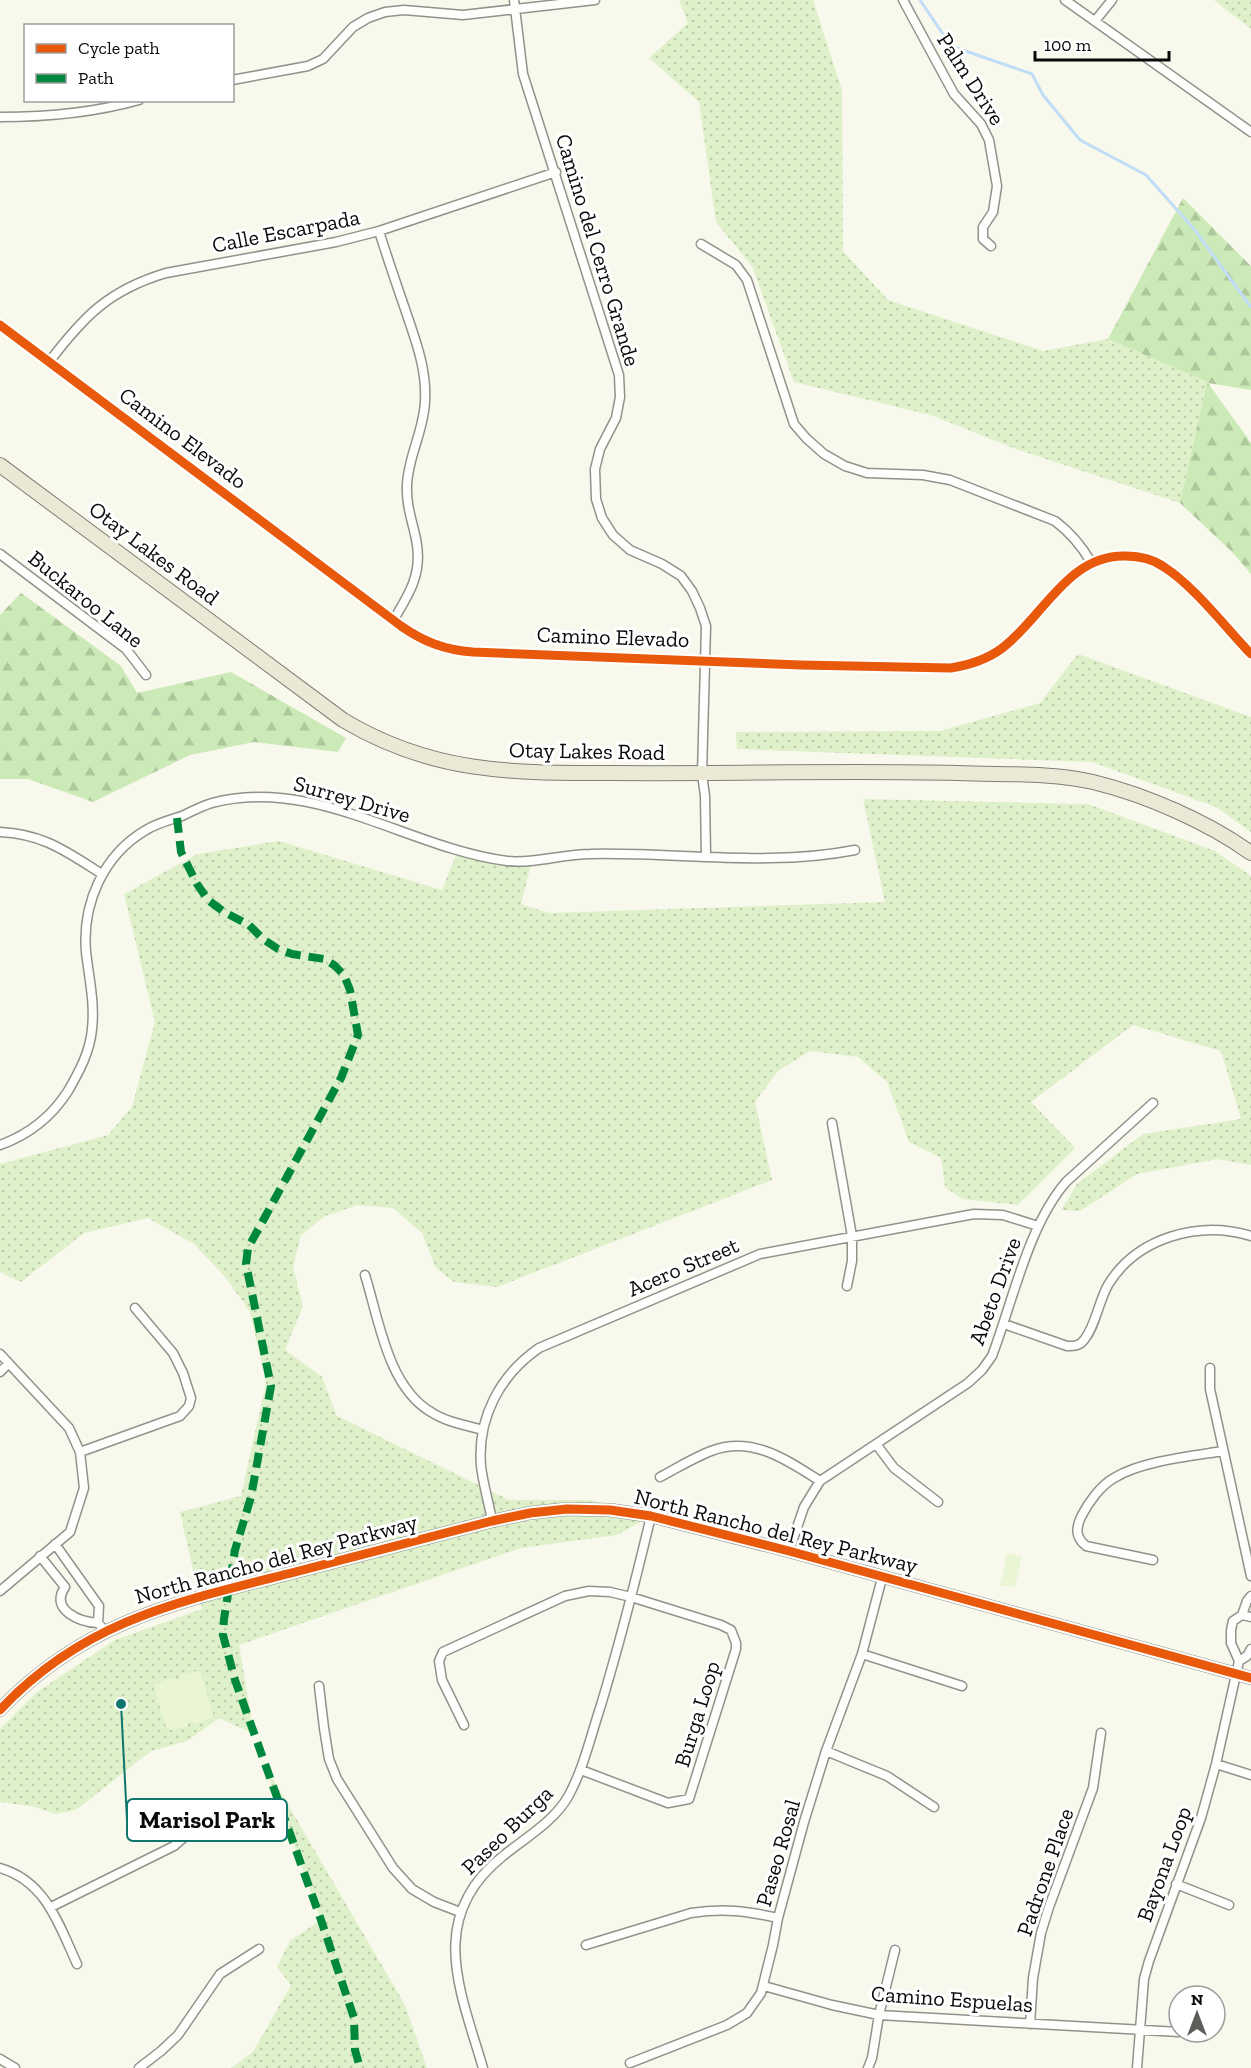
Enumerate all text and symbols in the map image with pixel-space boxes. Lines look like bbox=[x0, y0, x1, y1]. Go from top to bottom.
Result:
legend bbox=[24, 24, 234, 102]
scale bar bbox=[1035, 24, 1168, 62]
street label: Palm Drive bbox=[931, 28, 1011, 130]
text: 100 m bbox=[1044, 34, 1092, 56]
text: Cycle path bbox=[78, 37, 160, 59]
text: Path bbox=[78, 67, 114, 89]
street label: Camino del Cerro Grande bbox=[550, 131, 646, 369]
street label: Calle Escarpada bbox=[210, 203, 363, 259]
street label: Camino Elevado bbox=[114, 381, 252, 495]
street label: Otay Lakes Road bbox=[84, 495, 224, 611]
street label: Buckaroo Lane bbox=[23, 544, 149, 654]
street label: Camino Elevado bbox=[536, 621, 690, 653]
street label: Otay Lakes Road bbox=[509, 736, 665, 766]
street label: Surrey Drive bbox=[291, 769, 413, 829]
street label: Acero Street bbox=[623, 1231, 743, 1302]
street label: Abeto Drive bbox=[963, 1233, 1027, 1349]
street label: North Rancho del Rey Parkway bbox=[631, 1483, 921, 1580]
street label: North Rancho del Rey Parkway bbox=[132, 1508, 421, 1610]
street label: Burga Loop bbox=[668, 1658, 726, 1770]
street label: Paseo Burga bbox=[456, 1779, 559, 1880]
street label: Paseo Rosal bbox=[750, 1796, 806, 1910]
callout: Marisol Park bbox=[127, 1799, 287, 1841]
street label: Bayona Loop bbox=[1131, 1803, 1197, 1925]
text: Marisol Park bbox=[139, 1805, 275, 1834]
street label: Padrone Place bbox=[1011, 1805, 1079, 1939]
street label: Camino Espuelas bbox=[870, 1980, 1034, 2018]
north arrow bbox=[1167, 1984, 1227, 2044]
text: N bbox=[1191, 1990, 1203, 2009]

